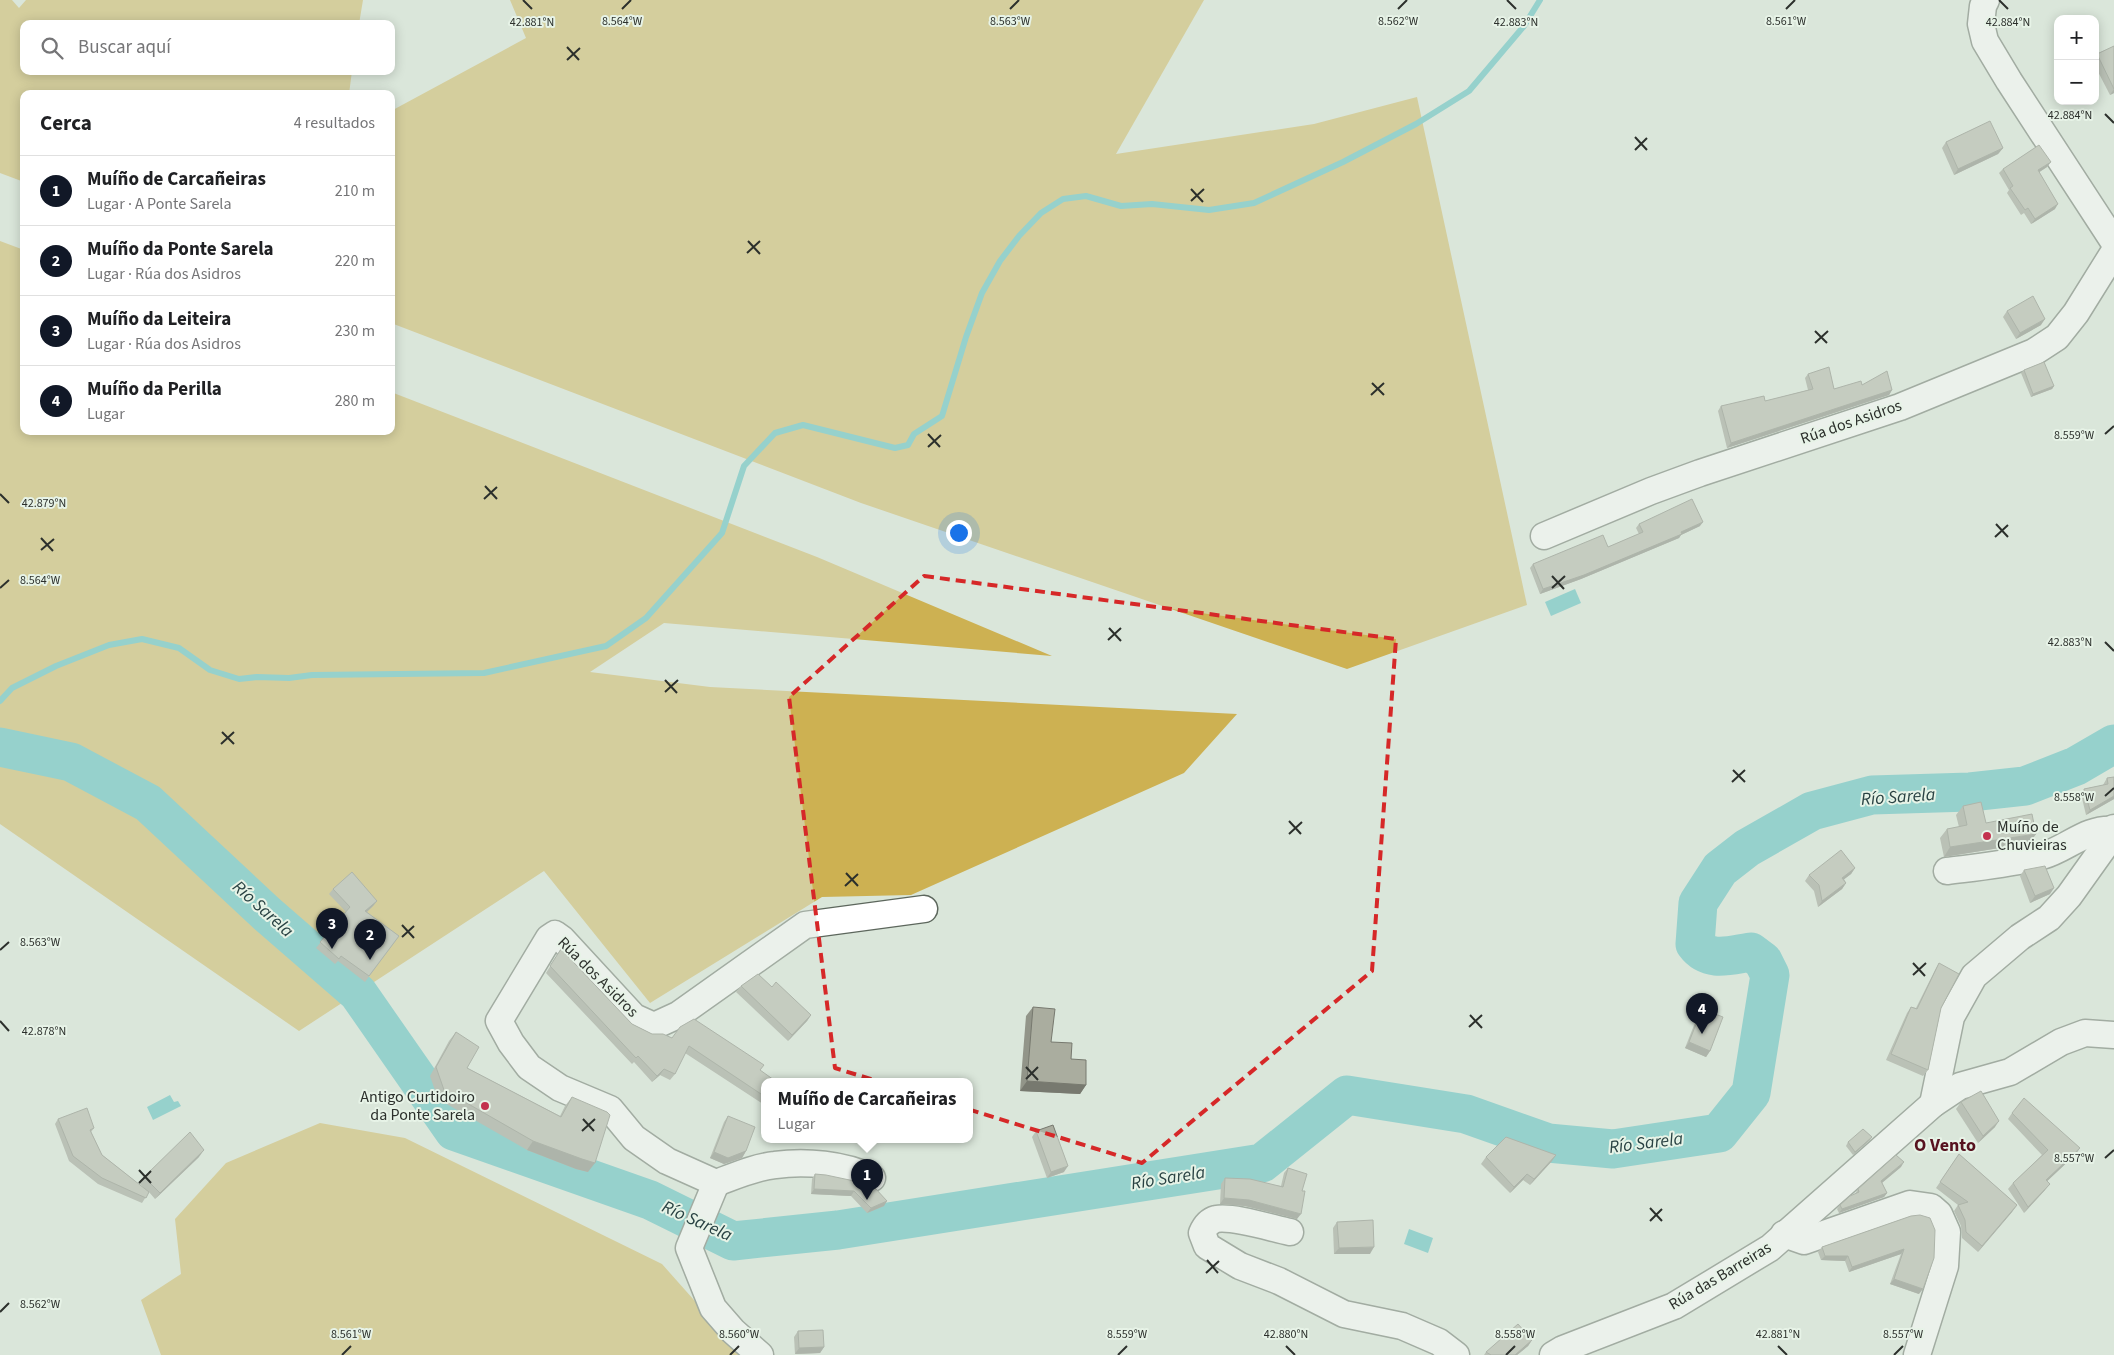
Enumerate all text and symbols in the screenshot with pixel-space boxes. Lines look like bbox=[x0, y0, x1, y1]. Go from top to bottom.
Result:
text: 8.564°W bbox=[602, 13, 643, 30]
text: 8.563°W bbox=[990, 13, 1031, 30]
text: 8.562°W bbox=[1378, 13, 1419, 30]
text: 8.561°W bbox=[1766, 13, 1807, 30]
text: 42.881°N bbox=[510, 14, 554, 31]
text: 42.883°N bbox=[1494, 14, 1538, 31]
text: 42.884°N bbox=[1986, 14, 2030, 31]
map controls bbox=[2054, 15, 2099, 105]
button: + bbox=[2054, 15, 2099, 60]
search box bbox=[20, 20, 395, 75]
icon: search bbox=[38, 34, 66, 62]
text: Buscar aquí bbox=[78, 34, 171, 61]
button: − bbox=[2054, 60, 2099, 105]
text: 42.884°N bbox=[2048, 107, 2092, 124]
text: Cerca bbox=[40, 108, 92, 138]
text: 4 resultados bbox=[294, 112, 375, 134]
text: Muíño de Carcañeiras bbox=[87, 166, 266, 193]
text: 1 bbox=[52, 180, 60, 202]
text: 210 m bbox=[335, 180, 375, 202]
text: Lugar · A Ponte Sarela bbox=[87, 193, 232, 215]
text: Muíño da Ponte Sarela bbox=[87, 236, 274, 263]
text: 2 bbox=[52, 250, 60, 272]
text: 220 m bbox=[335, 250, 375, 272]
text: Lugar · Rúa dos Asidros bbox=[87, 263, 241, 285]
text: Muíño da Leiteira bbox=[87, 306, 231, 333]
text: 3 bbox=[52, 320, 60, 342]
text: 230 m bbox=[335, 320, 375, 342]
text: Lugar · Rúa dos Asidros bbox=[87, 333, 241, 355]
text: Muíño da Perilla bbox=[87, 376, 222, 403]
text: 4 bbox=[52, 390, 60, 412]
text: 280 m bbox=[335, 390, 375, 412]
street label: Rúa dos Asidros bbox=[1797, 394, 1905, 450]
text: Lugar bbox=[87, 403, 125, 425]
text: 8.559°W bbox=[2054, 427, 2095, 444]
text: 42.879°N bbox=[22, 495, 66, 512]
your location bbox=[946, 520, 972, 546]
text: 8.564°W bbox=[20, 572, 61, 589]
text: 42.883°N bbox=[2048, 634, 2092, 651]
water label: Río Sarela bbox=[1860, 782, 1936, 812]
text: 8.558°W bbox=[2054, 789, 2095, 806]
place label: Muíño de Chuvieiras bbox=[1997, 816, 2067, 856]
marker: Muíño de Chuvieiras bbox=[1981, 830, 1993, 842]
water label: Río Sarela bbox=[227, 875, 299, 943]
pin: 3 bbox=[316, 908, 348, 949]
pin: 2 bbox=[354, 919, 386, 960]
street label: Rúa dos Asidros bbox=[553, 932, 643, 1022]
text: 8.563°W bbox=[20, 934, 61, 951]
pin: 4 bbox=[1686, 993, 1718, 1034]
text: 42.878°N bbox=[22, 1023, 66, 1040]
popup bbox=[761, 1078, 973, 1143]
place label: Antigo Curtidoiro da Ponte Sarela bbox=[360, 1086, 475, 1126]
text: Muíño de Carcañeiras bbox=[778, 1086, 956, 1113]
marker: Antigo Curtidoiro da Ponte Sarela bbox=[479, 1100, 491, 1112]
text: Lugar bbox=[778, 1113, 815, 1135]
water label: Río Sarela bbox=[1607, 1126, 1685, 1160]
district label: O Vento bbox=[1914, 1133, 1976, 1158]
text: 8.557°W bbox=[2054, 1150, 2095, 1167]
pin: 1 bbox=[851, 1159, 883, 1200]
water label: Río Sarela bbox=[1129, 1160, 1207, 1196]
water label: Río Sarela bbox=[658, 1194, 736, 1248]
street label: Rúa das Barreiras bbox=[1665, 1237, 1776, 1315]
text: 8.562°W bbox=[20, 1296, 61, 1313]
text: 8.561°W bbox=[331, 1326, 372, 1343]
text: 8.560°W bbox=[719, 1326, 760, 1343]
text: 8.559°W bbox=[1107, 1326, 1148, 1343]
text: 42.880°N bbox=[1264, 1326, 1308, 1343]
text: 8.558°W bbox=[1495, 1326, 1536, 1343]
text: 42.881°N bbox=[1756, 1326, 1800, 1343]
text: 8.557°W bbox=[1883, 1326, 1924, 1343]

